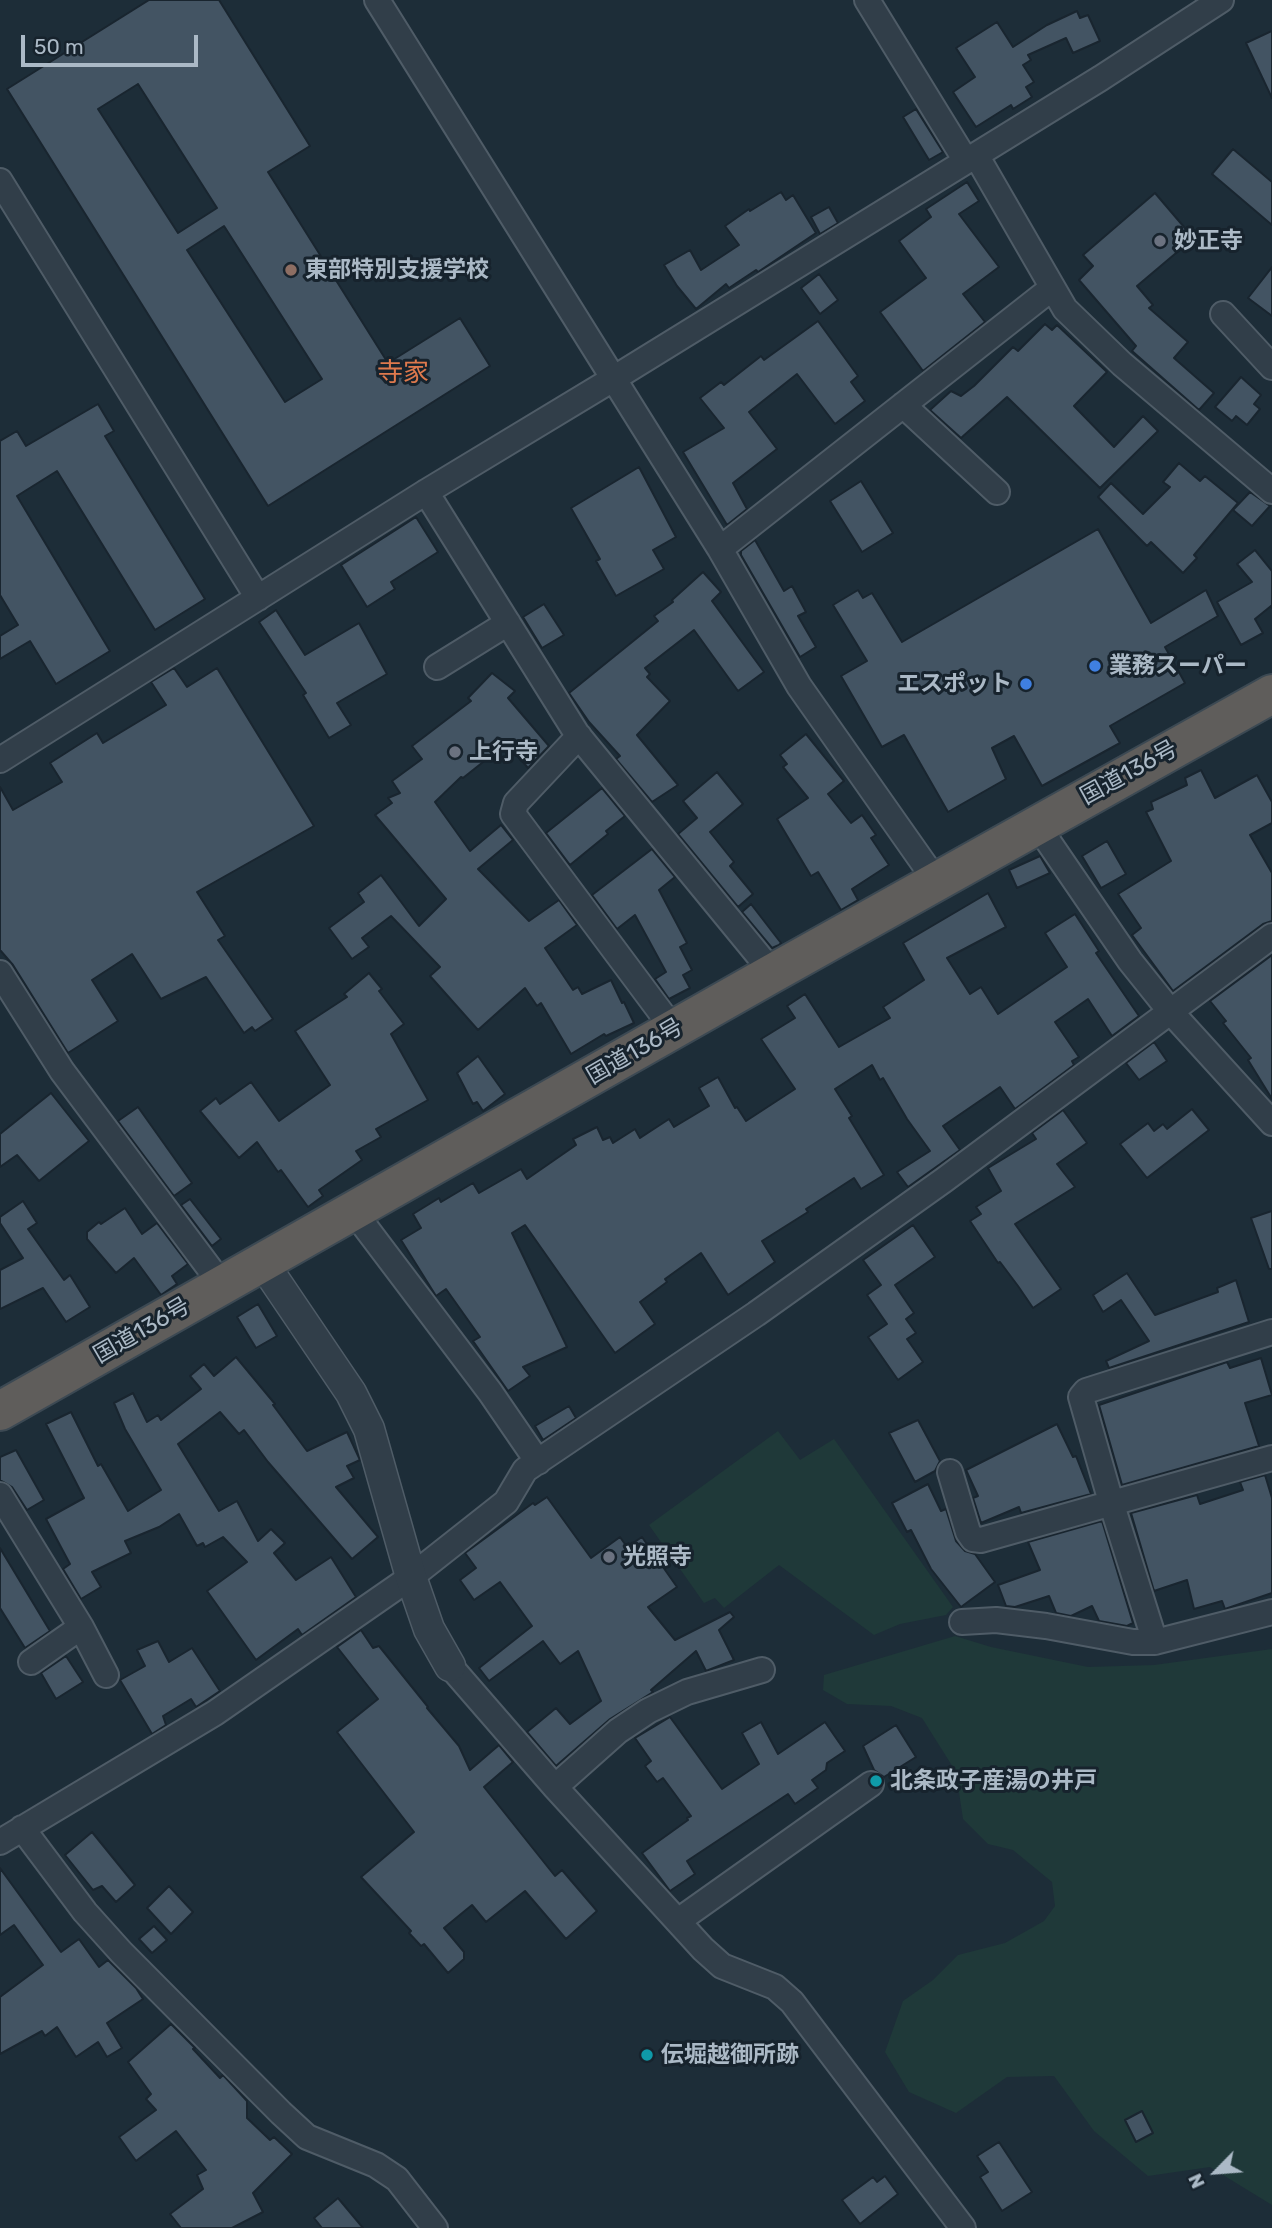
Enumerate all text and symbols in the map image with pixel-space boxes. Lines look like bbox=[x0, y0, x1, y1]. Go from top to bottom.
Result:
scale bar bbox=[24, 21, 201, 65]
text: 50 m bbox=[34, 34, 84, 59]
place label: 妙正寺 bbox=[1174, 227, 1243, 255]
marker: 妙正寺 bbox=[1152, 233, 1168, 249]
place label: 東部特別支援学校 bbox=[305, 256, 489, 284]
marker: 東部特別支援学校 bbox=[283, 262, 299, 278]
district label: 寺家 bbox=[377, 357, 429, 389]
place label: 業務スーパー bbox=[1109, 652, 1247, 680]
marker: 業務スーパー bbox=[1087, 658, 1103, 674]
place label: エスポット bbox=[897, 670, 1012, 698]
marker: エスポット bbox=[1018, 676, 1034, 692]
street label: 国道136号 bbox=[1076, 735, 1182, 811]
place label: 上行寺 bbox=[469, 738, 538, 766]
marker: 上行寺 bbox=[447, 744, 463, 760]
street label: 国道136号 bbox=[582, 1013, 688, 1091]
street label: 国道136号 bbox=[89, 1292, 195, 1370]
place label: 光照寺 bbox=[623, 1543, 692, 1571]
marker: 光照寺 bbox=[601, 1549, 617, 1565]
place label: 北条政子産湯の井戸 bbox=[890, 1767, 1097, 1795]
marker: 北条政子産湯の井戸 bbox=[868, 1773, 884, 1789]
place label: 伝堀越御所跡 bbox=[661, 2041, 799, 2069]
marker: 伝堀越御所跡 bbox=[639, 2047, 655, 2063]
north arrow bbox=[1181, 2137, 1251, 2207]
text: N bbox=[1183, 2170, 1210, 2192]

